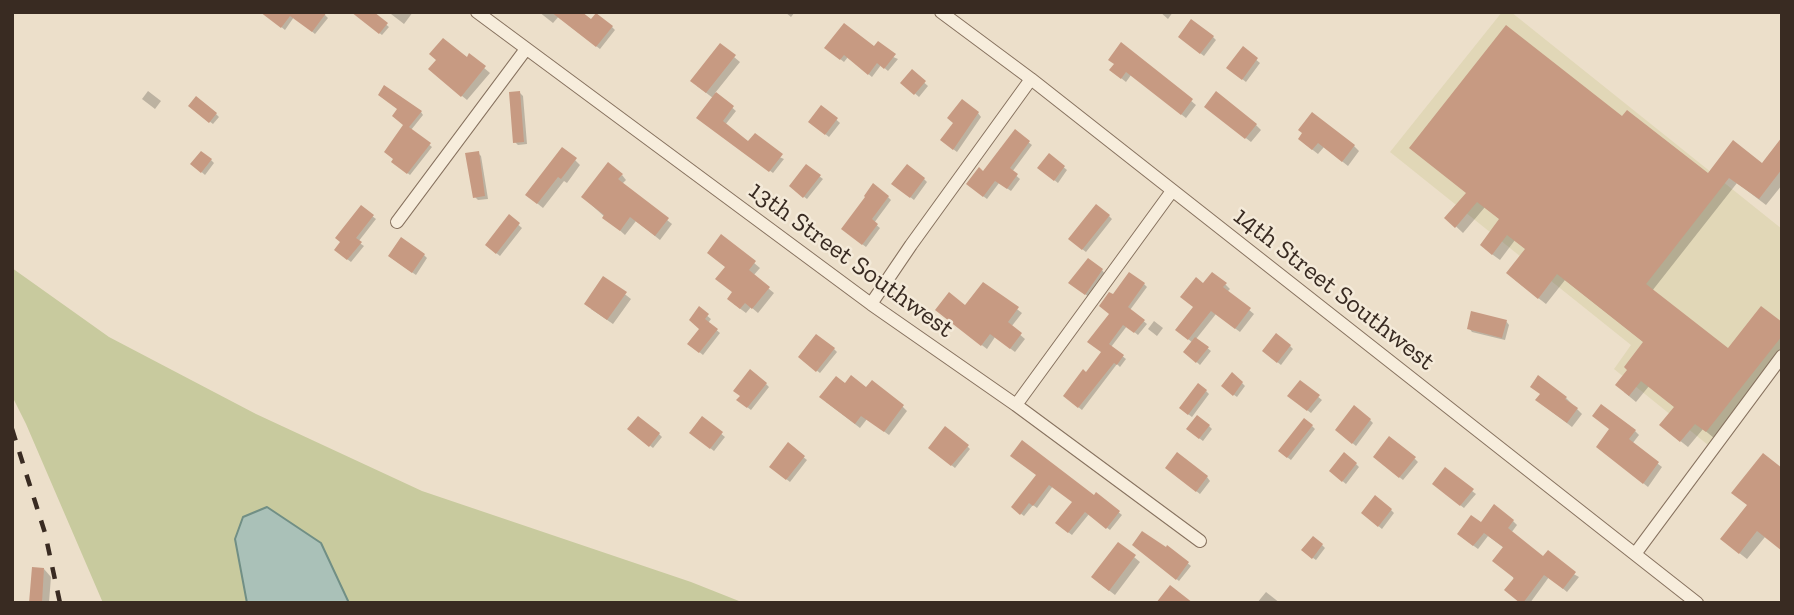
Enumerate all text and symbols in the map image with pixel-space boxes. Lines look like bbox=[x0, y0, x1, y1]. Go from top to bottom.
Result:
street label: 13th Street Southwest bbox=[742, 175, 960, 345]
street label: 14th Street Southwest bbox=[1227, 201, 1441, 377]

